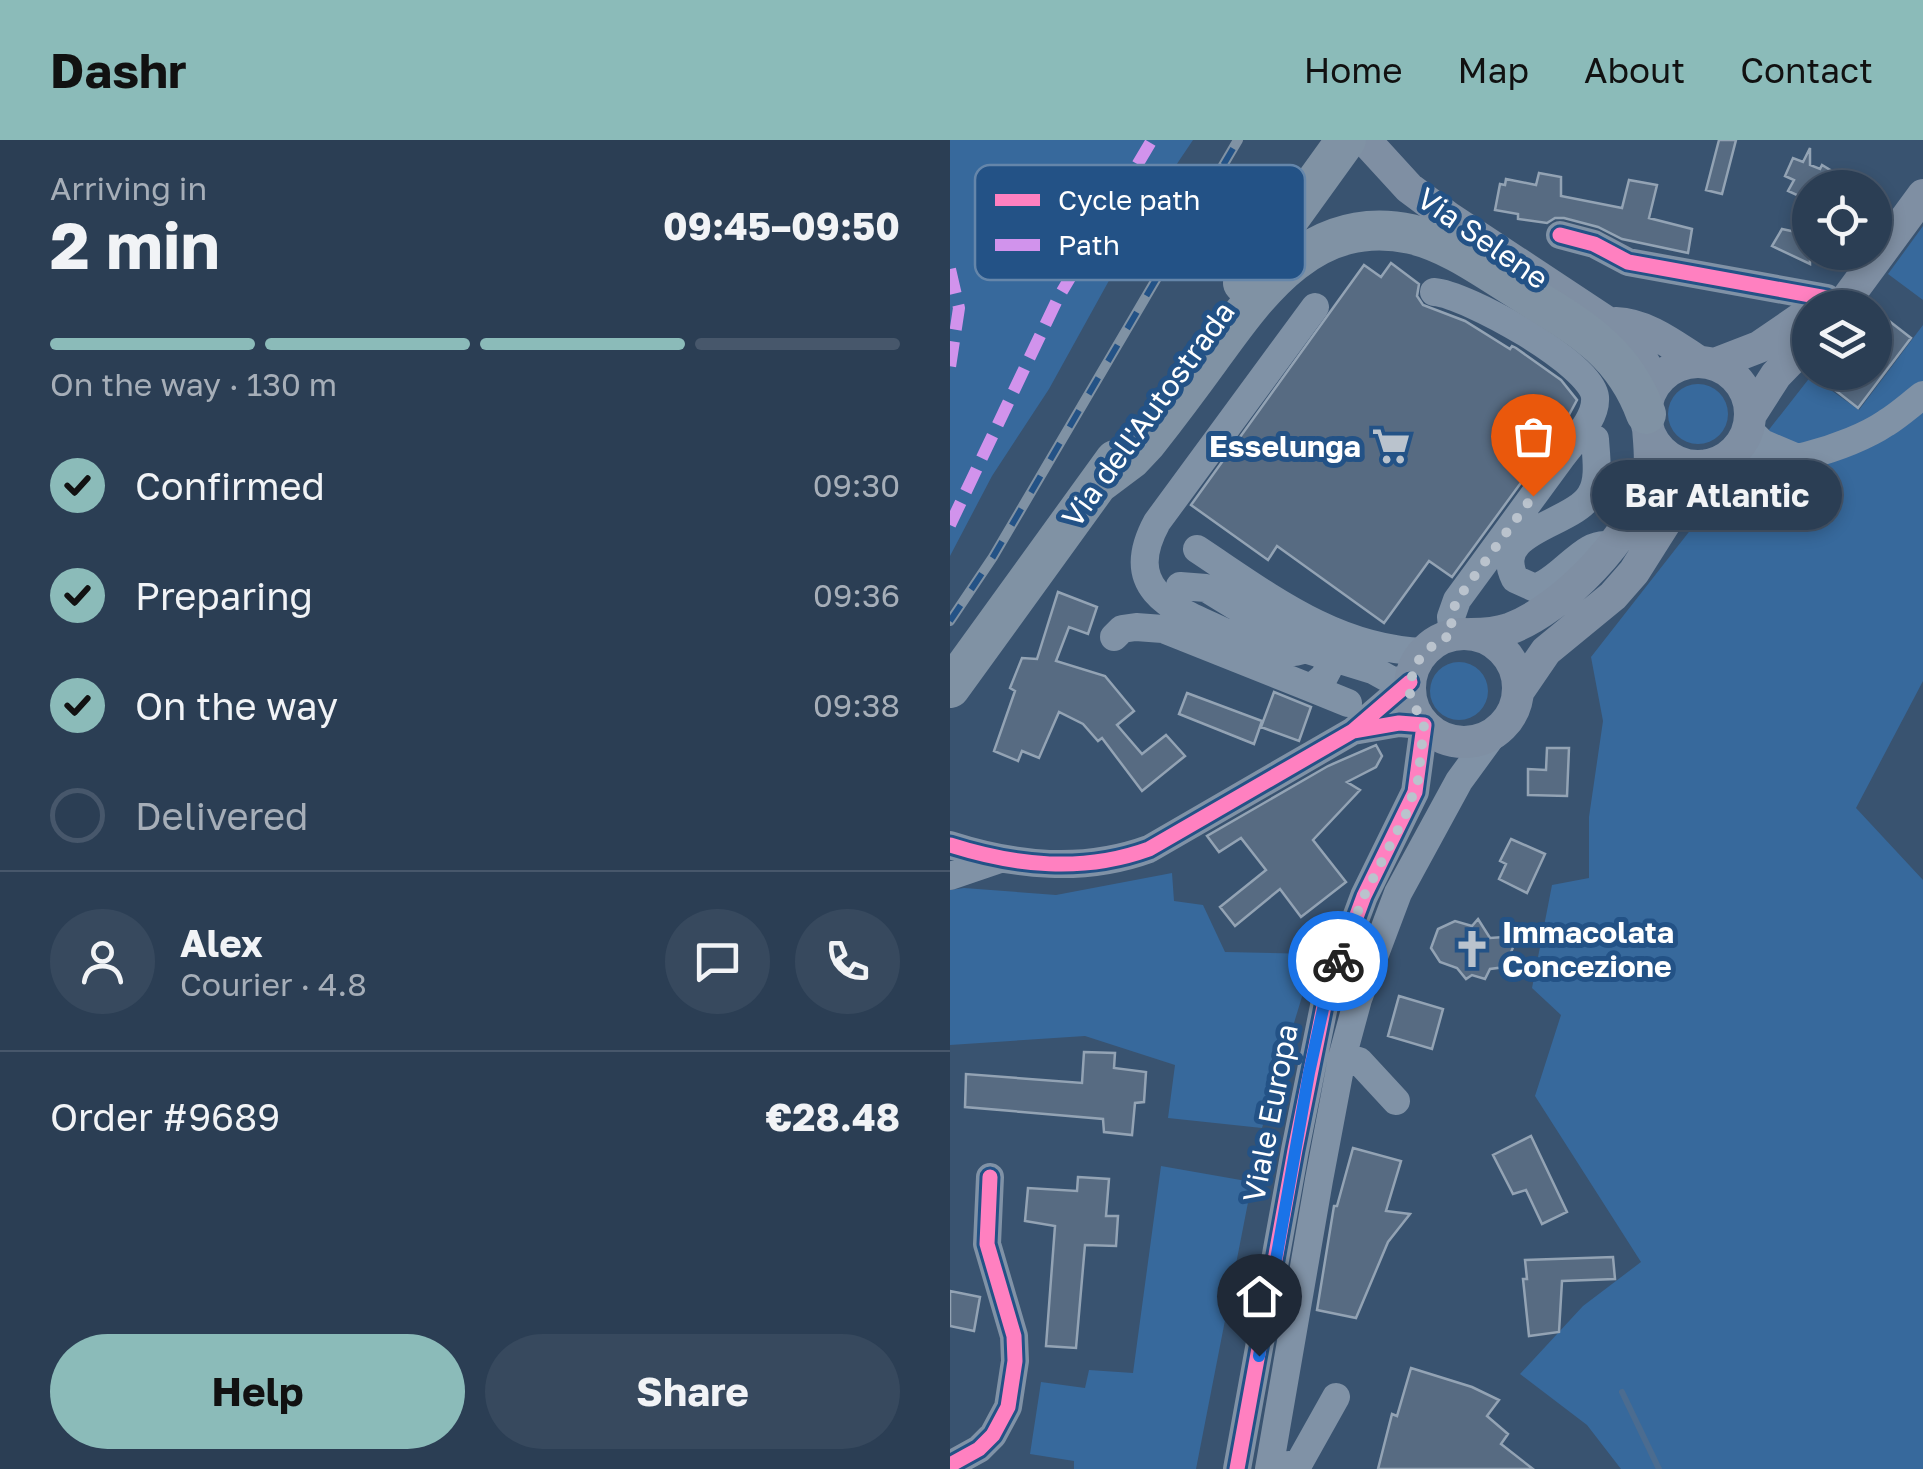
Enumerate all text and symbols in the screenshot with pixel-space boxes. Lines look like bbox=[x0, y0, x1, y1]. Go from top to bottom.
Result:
text: Dashr bbox=[50, 41, 187, 99]
text: Home bbox=[1304, 49, 1403, 91]
text: Map bbox=[1458, 49, 1529, 91]
text: About bbox=[1584, 49, 1685, 91]
text: Contact bbox=[1740, 49, 1873, 91]
legend bbox=[975, 165, 1305, 280]
text: Arriving in bbox=[50, 169, 207, 207]
map controls bbox=[1792, 170, 1892, 390]
button: locate bbox=[1792, 170, 1892, 270]
street label: Via Selene bbox=[1411, 180, 1555, 296]
text: Cycle path bbox=[1058, 183, 1201, 216]
text: 09:45–09:50 bbox=[663, 203, 900, 248]
text: 2 min bbox=[50, 205, 220, 283]
text: Path bbox=[1058, 228, 1120, 261]
button: layers bbox=[1792, 290, 1892, 390]
street label: Via dell'Autostrada bbox=[1054, 294, 1242, 534]
text: On the way · 130 m bbox=[50, 365, 337, 403]
pin bbox=[1491, 394, 1576, 497]
icon: bag bbox=[1506, 409, 1561, 464]
supermarket icon: Esselunga bbox=[1370, 425, 1412, 467]
place label: Esselunga bbox=[1209, 428, 1361, 464]
icon: check bbox=[50, 458, 105, 513]
callout: Bar Atlantic bbox=[1593, 461, 1843, 531]
text: Confirmed bbox=[135, 463, 325, 508]
text: 09:30 bbox=[813, 466, 900, 504]
text: Bar Atlantic bbox=[1625, 476, 1809, 514]
icon: check bbox=[50, 568, 105, 623]
text: Preparing bbox=[135, 573, 313, 618]
text: 09:36 bbox=[813, 576, 900, 614]
icon: check bbox=[50, 678, 105, 733]
text: On the way bbox=[135, 683, 338, 728]
text: 09:38 bbox=[813, 686, 900, 724]
text: Delivered bbox=[135, 793, 308, 838]
button: person bbox=[50, 909, 155, 1014]
button: chat bbox=[665, 909, 770, 1014]
button: phone bbox=[795, 909, 900, 1014]
courier bbox=[1288, 911, 1388, 1011]
place label: Immacolata Concezione bbox=[1502, 914, 1674, 984]
text: Alex bbox=[180, 920, 263, 965]
church icon: Immacolata Concezione bbox=[1451, 928, 1493, 970]
icon: bike bbox=[1311, 934, 1366, 989]
text: Courier · 4.8 bbox=[180, 965, 367, 1003]
street label: Viale Europa bbox=[1235, 1021, 1305, 1205]
text: Order #9689 bbox=[50, 1094, 280, 1139]
text: €28.48 bbox=[765, 1094, 900, 1139]
pin bbox=[1217, 1254, 1302, 1357]
icon: home bbox=[1232, 1269, 1287, 1324]
button: Help bbox=[50, 1334, 465, 1449]
button: Share bbox=[485, 1334, 900, 1449]

